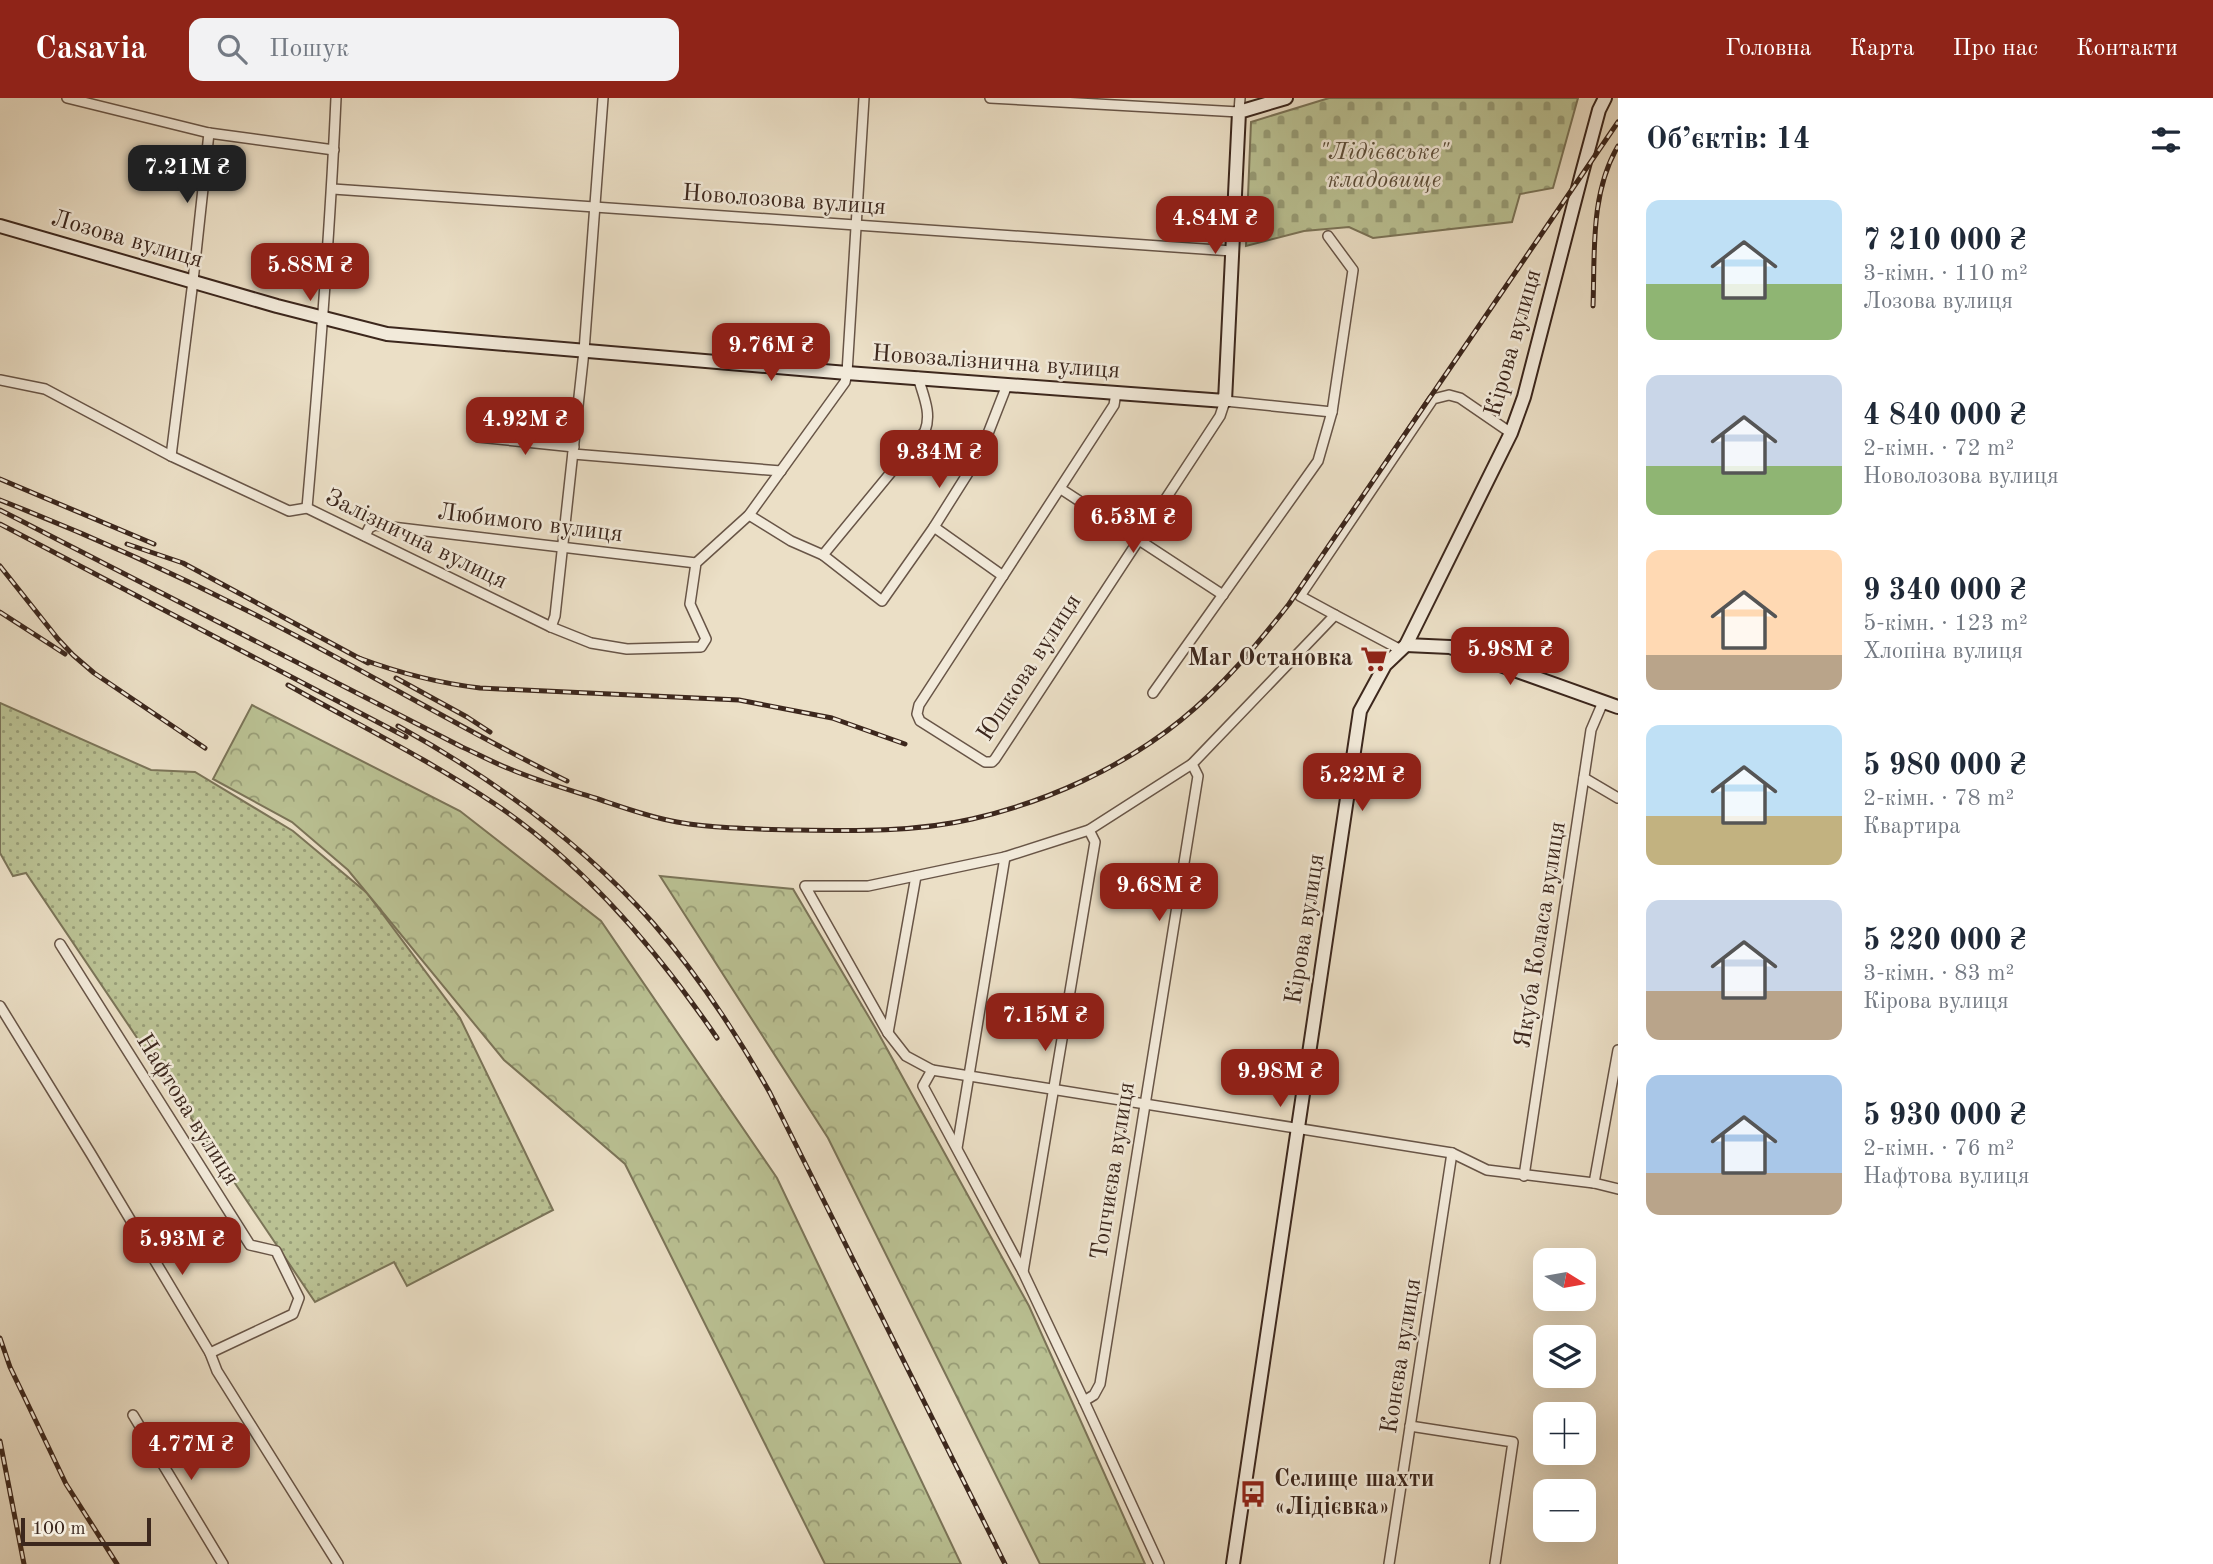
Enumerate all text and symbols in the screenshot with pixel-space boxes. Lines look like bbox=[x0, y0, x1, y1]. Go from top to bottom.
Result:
search box bbox=[189, 18, 679, 81]
icon: search bbox=[213, 30, 251, 68]
text: Casavia bbox=[35, 33, 147, 66]
text: Пошук bbox=[269, 36, 349, 62]
text: Головна bbox=[1725, 37, 1812, 61]
text: Карта bbox=[1850, 37, 1915, 61]
text: Про нас bbox=[1953, 37, 2038, 61]
text: Контакти bbox=[2076, 37, 2178, 61]
icon: filters bbox=[2147, 121, 2185, 159]
text: Об’єктів: 14 bbox=[1646, 125, 1810, 155]
park label: "Лідієвське" кладовище bbox=[1319, 141, 1450, 193]
pin: 7.21M ₴ bbox=[122, 146, 252, 205]
text: 7.21M ₴ bbox=[144, 156, 230, 179]
street label: Новолозова вулиця bbox=[681, 182, 887, 220]
pin: 4.84M ₴ bbox=[1150, 197, 1280, 256]
street label: Лозова вулиця bbox=[48, 207, 206, 273]
text: 4.84M ₴ bbox=[1172, 207, 1258, 230]
text: 7 210 000 ₴ bbox=[1863, 226, 2027, 256]
icon: home bbox=[1702, 228, 1786, 312]
pin: 5.88M ₴ bbox=[245, 244, 375, 303]
text: 5.88M ₴ bbox=[267, 254, 353, 277]
text: 3-кімн. · 110 m² bbox=[1863, 262, 2028, 285]
street label: Кірова вулиця bbox=[1482, 267, 1546, 419]
text: Лозова вулиця bbox=[1863, 290, 2013, 313]
pin: 9.76M ₴ bbox=[706, 324, 836, 383]
text: 9.76M ₴ bbox=[728, 334, 814, 357]
street label: Новозалізнична вулиця bbox=[871, 342, 1121, 384]
pin: 4.92M ₴ bbox=[460, 398, 590, 457]
text: 4 840 000 ₴ bbox=[1863, 401, 2027, 431]
icon: home bbox=[1702, 403, 1786, 487]
text: 4.92M ₴ bbox=[482, 408, 568, 431]
pin: 9.34M ₴ bbox=[874, 430, 1004, 490]
text: 2-кімн. · 72 m² bbox=[1863, 437, 2014, 460]
text: 9.34M ₴ bbox=[896, 441, 982, 464]
text: Новолозова вулиця bbox=[1863, 465, 2059, 488]
street label: Залізнична вулиця bbox=[321, 486, 511, 594]
pin: 6.53M ₴ bbox=[1068, 496, 1198, 555]
street label: Любимого вулиця bbox=[436, 501, 624, 547]
text: 6.53M ₴ bbox=[1090, 506, 1176, 529]
text: 9 340 000 ₴ bbox=[1863, 576, 2027, 606]
icon: home bbox=[1702, 578, 1786, 662]
street label: Юшкова вулиця bbox=[974, 590, 1086, 746]
text: 5-кімн. · 123 m² bbox=[1863, 612, 2028, 635]
pin: 5.98M ₴ bbox=[1445, 628, 1575, 687]
text: 5.98M ₴ bbox=[1467, 638, 1553, 661]
text: Хлопіна вулиця bbox=[1863, 640, 2023, 663]
supermarket icon: Маг Остановка bbox=[1359, 644, 1389, 674]
place label: Маг Остановка bbox=[1187, 647, 1353, 671]
text: 5 980 000 ₴ bbox=[1863, 751, 2027, 781]
icon: home bbox=[1702, 753, 1786, 837]
pin: 5.22M ₴ bbox=[1297, 754, 1427, 813]
text: 5.22M ₴ bbox=[1319, 764, 1405, 787]
text: 2-кімн. · 78 m² bbox=[1863, 787, 2014, 810]
text: Квартира bbox=[1863, 815, 1961, 838]
street label: Якуба Коласа вулиця bbox=[1511, 820, 1571, 1050]
street label: Кірова вулиця bbox=[1282, 852, 1330, 1006]
pin: 9.68M ₴ bbox=[1094, 864, 1224, 923]
text: 9.68M ₴ bbox=[1116, 874, 1202, 897]
text: 5 220 000 ₴ bbox=[1863, 926, 2027, 956]
icon: home bbox=[1702, 928, 1786, 1012]
text: 3-кімн. · 83 m² bbox=[1863, 962, 2014, 985]
text: Кірова вулиця bbox=[1863, 990, 2009, 1013]
pin: 7.15M ₴ bbox=[980, 993, 1110, 1053]
text: 7.15M ₴ bbox=[1002, 1004, 1088, 1027]
street label: Нафтова вулиця bbox=[131, 1030, 243, 1190]
pin: 9.98M ₴ bbox=[1215, 1049, 1345, 1109]
text: 9.98M ₴ bbox=[1237, 1060, 1323, 1083]
street label: Топчиєва вулиця bbox=[1088, 1080, 1140, 1262]
text: 5 930 000 ₴ bbox=[1863, 1101, 2027, 1131]
icon: home bbox=[1702, 1103, 1786, 1187]
text: 2-кімн. · 76 m² bbox=[1863, 1137, 2014, 1160]
text: Нафтова вулиця bbox=[1863, 1165, 2029, 1188]
pin: 5.93M ₴ bbox=[117, 1218, 247, 1277]
text: 5.93M ₴ bbox=[139, 1228, 225, 1251]
north arrow bbox=[1533, 1248, 1596, 1311]
map controls bbox=[1533, 1248, 1596, 1542]
street label: Конєва вулиця bbox=[1378, 1277, 1426, 1435]
button: layers bbox=[1533, 1325, 1596, 1388]
button: + bbox=[1533, 1402, 1596, 1465]
pin: 4.77M ₴ bbox=[126, 1422, 256, 1482]
text: 4.77M ₴ bbox=[148, 1433, 234, 1456]
place label: Селище шахти «Лідієвка» bbox=[1274, 1468, 1434, 1520]
bus stop icon: Селище шахти «Лідієвка» bbox=[1238, 1479, 1268, 1509]
button: − bbox=[1533, 1479, 1596, 1542]
scale bar bbox=[21, 1515, 150, 1547]
text: 100 m bbox=[32, 1520, 85, 1539]

